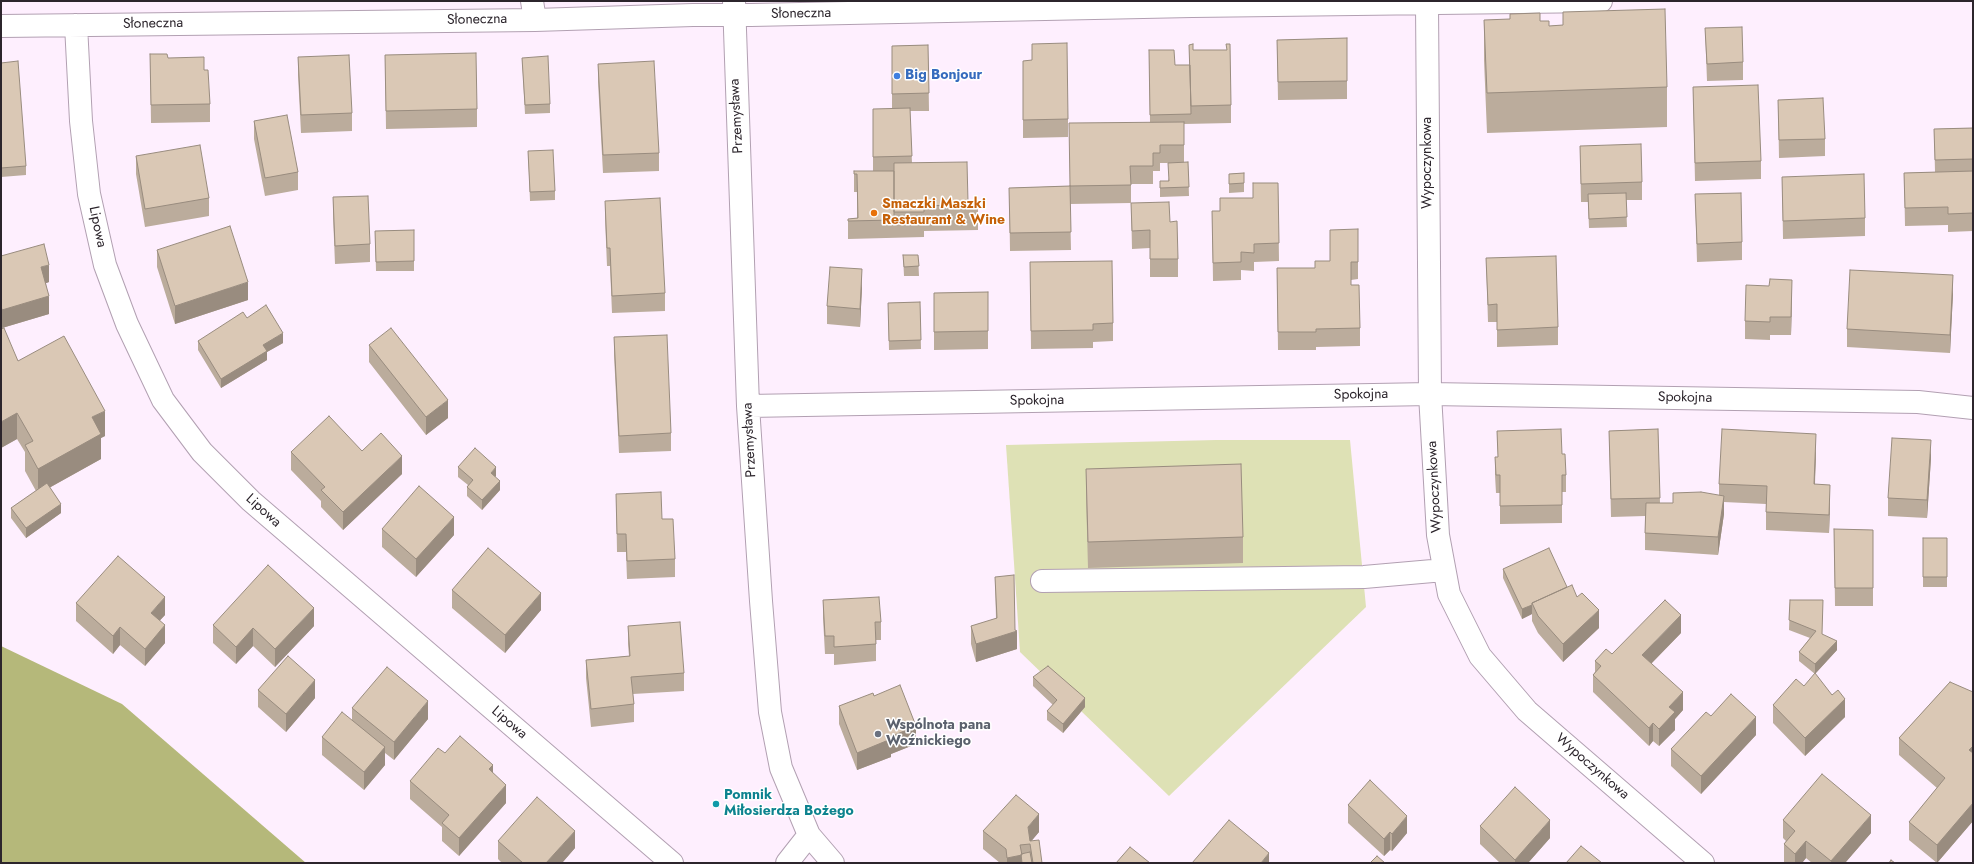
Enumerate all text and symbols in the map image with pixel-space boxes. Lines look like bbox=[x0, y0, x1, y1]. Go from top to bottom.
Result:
street label: Słoneczna bbox=[771, 5, 831, 23]
street label: Słoneczna bbox=[447, 11, 507, 29]
street label: Słoneczna bbox=[123, 15, 183, 33]
place label: Big Bonjour bbox=[905, 68, 982, 84]
marker: Big Bonjour bbox=[892, 71, 902, 81]
street label: Przemysława bbox=[727, 78, 747, 154]
street label: Wypoczynkowa bbox=[1420, 117, 1436, 209]
place label: Smaczki Maszki Restaurant & Wine bbox=[882, 197, 1005, 230]
street label: Lipowa bbox=[84, 205, 110, 249]
marker: Smaczki Maszki Restaurant & Wine bbox=[869, 208, 879, 218]
street label: Spokojna bbox=[1334, 386, 1388, 404]
street label: Spokojna bbox=[1658, 389, 1712, 407]
street label: Spokojna bbox=[1010, 392, 1064, 410]
street label: Przemysława bbox=[740, 402, 760, 478]
street label: Wypoczynkowa bbox=[1424, 441, 1446, 533]
street label: Lipowa bbox=[242, 491, 284, 531]
street label: Lipowa bbox=[488, 703, 530, 743]
place label: Wspólnota pana Woźnickiego bbox=[886, 718, 991, 750]
marker: Wspólnota pana Woźnickiego bbox=[873, 729, 883, 739]
street label: Wypoczynkowa bbox=[1552, 730, 1632, 804]
place label: Pomnik Miłosierdza Bożego bbox=[724, 788, 854, 820]
marker: Pomnik Miłosierdza Bożego bbox=[711, 799, 721, 809]

